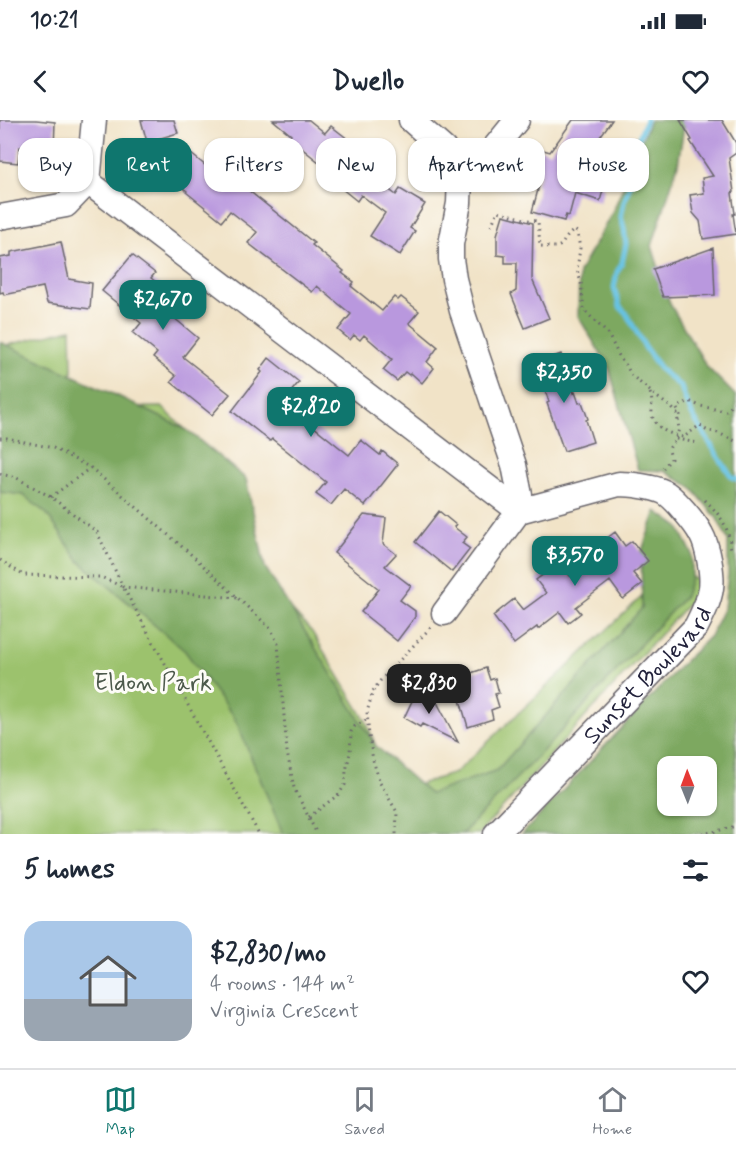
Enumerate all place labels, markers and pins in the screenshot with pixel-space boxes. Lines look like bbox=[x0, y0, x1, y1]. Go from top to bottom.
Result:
pin: $2,670 bbox=[114, 280, 212, 331]
pin: $2,350 bbox=[515, 353, 613, 404]
pin: $2,820 bbox=[262, 387, 360, 438]
pin: $3,570 bbox=[526, 536, 624, 587]
pin: $2,830 bbox=[380, 664, 478, 715]

